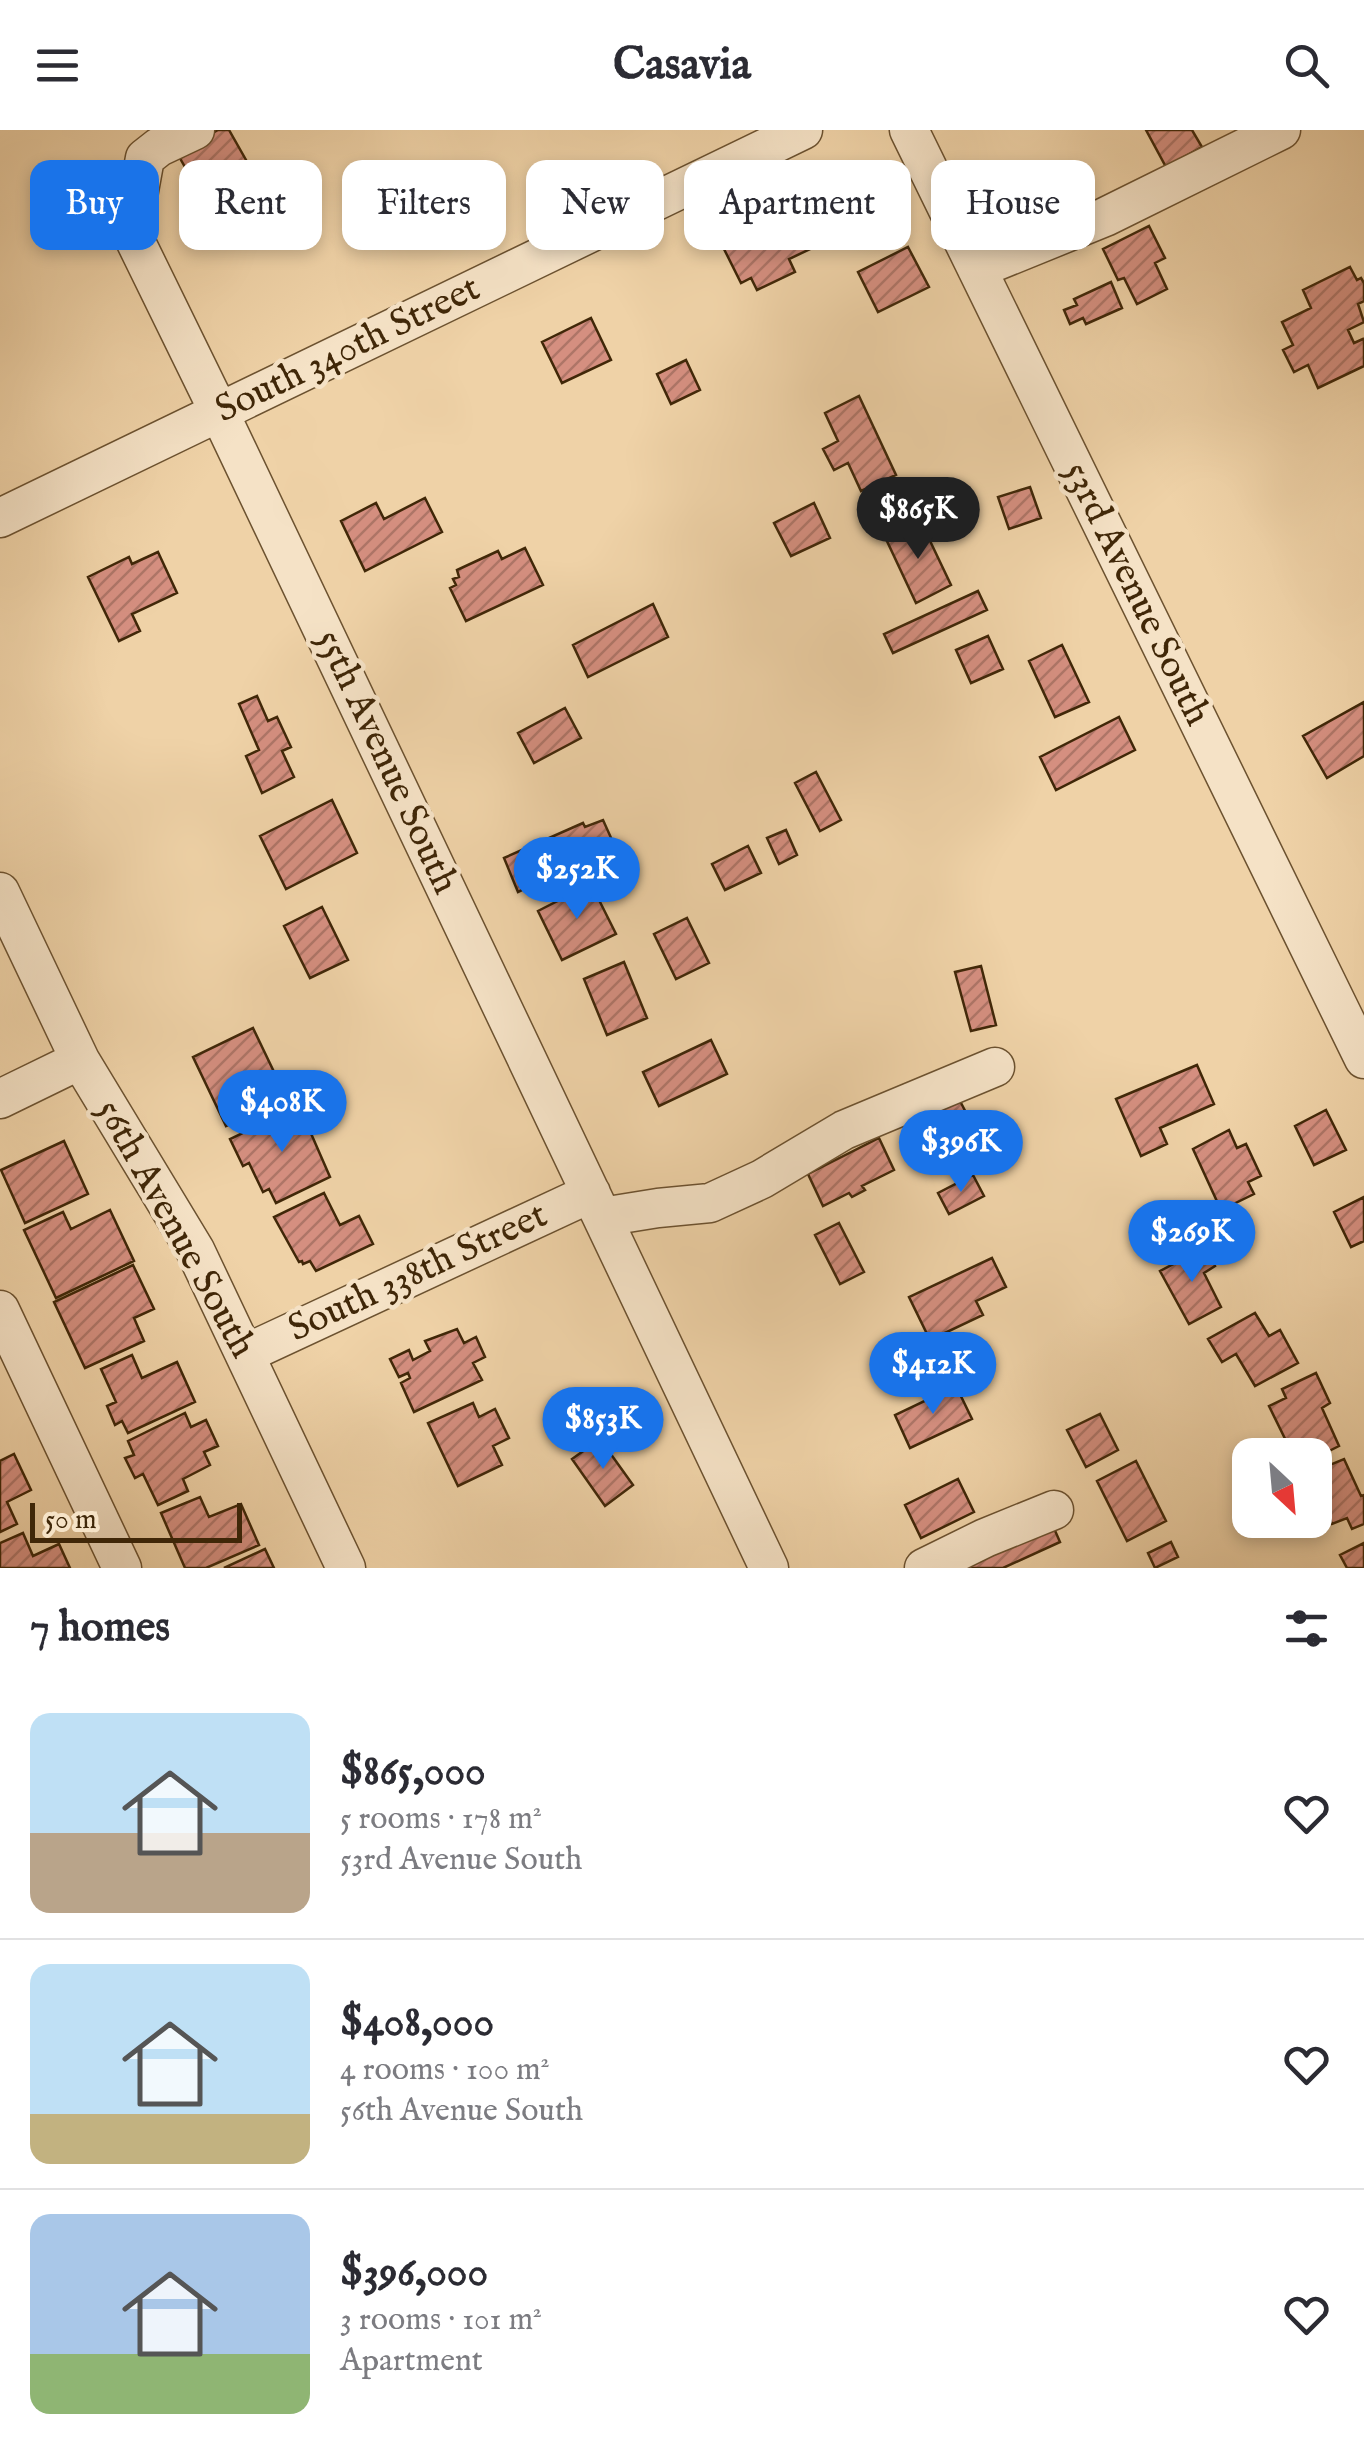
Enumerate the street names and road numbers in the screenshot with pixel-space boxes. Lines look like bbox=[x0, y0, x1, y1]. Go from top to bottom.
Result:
street label: South 340th Street bbox=[208, 265, 488, 435]
street label: 53rd Avenue South bbox=[1051, 454, 1221, 734]
street label: 55th Avenue South bbox=[304, 622, 468, 902]
street label: 56th Avenue South bbox=[84, 1091, 266, 1367]
street label: South 338th Street bbox=[281, 1192, 555, 1354]

